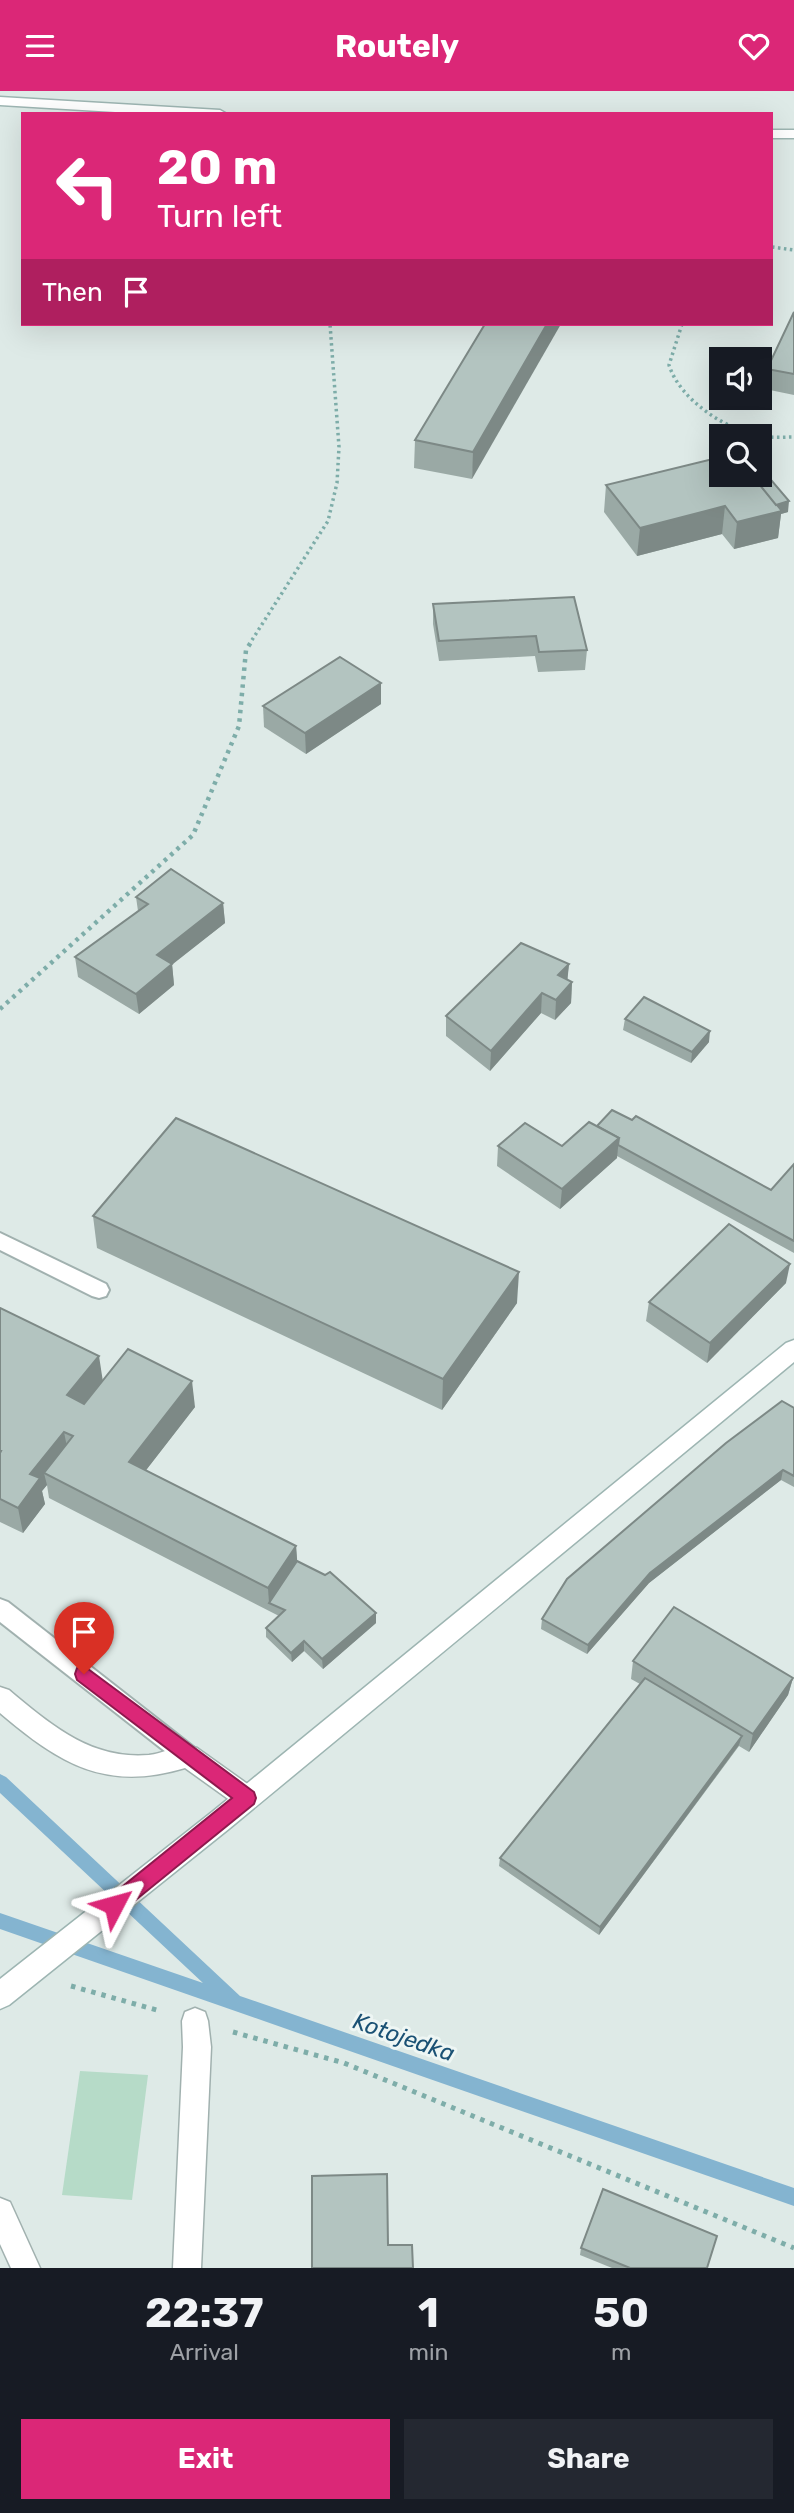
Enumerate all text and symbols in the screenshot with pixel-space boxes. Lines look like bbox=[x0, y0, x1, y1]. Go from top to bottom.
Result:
icon: menu bbox=[21, 27, 59, 65]
text: Routely bbox=[335, 27, 459, 65]
icon: heart bbox=[735, 27, 773, 65]
text: 20 m bbox=[157, 138, 278, 196]
icon: left bbox=[42, 140, 133, 231]
text: Turn left bbox=[157, 197, 282, 235]
icon: arrive bbox=[117, 273, 155, 311]
text: Then bbox=[42, 277, 103, 308]
map controls bbox=[709, 347, 772, 487]
button: sound bbox=[709, 347, 772, 410]
button: search bbox=[709, 424, 772, 487]
pin bbox=[54, 1602, 114, 1674]
icon: arrive bbox=[65, 1613, 103, 1651]
position arrow bbox=[77, 1868, 151, 1942]
water label: Kotojedka bbox=[350, 2007, 458, 2067]
text: 22:37 bbox=[145, 2288, 264, 2338]
text: 1 bbox=[418, 2288, 439, 2338]
text: 50 bbox=[593, 2288, 649, 2338]
text: Arrival bbox=[170, 2338, 239, 2366]
text: min bbox=[408, 2338, 448, 2366]
text: m bbox=[611, 2338, 631, 2366]
button: Exit bbox=[21, 2419, 390, 2499]
button: Share bbox=[404, 2419, 773, 2499]

